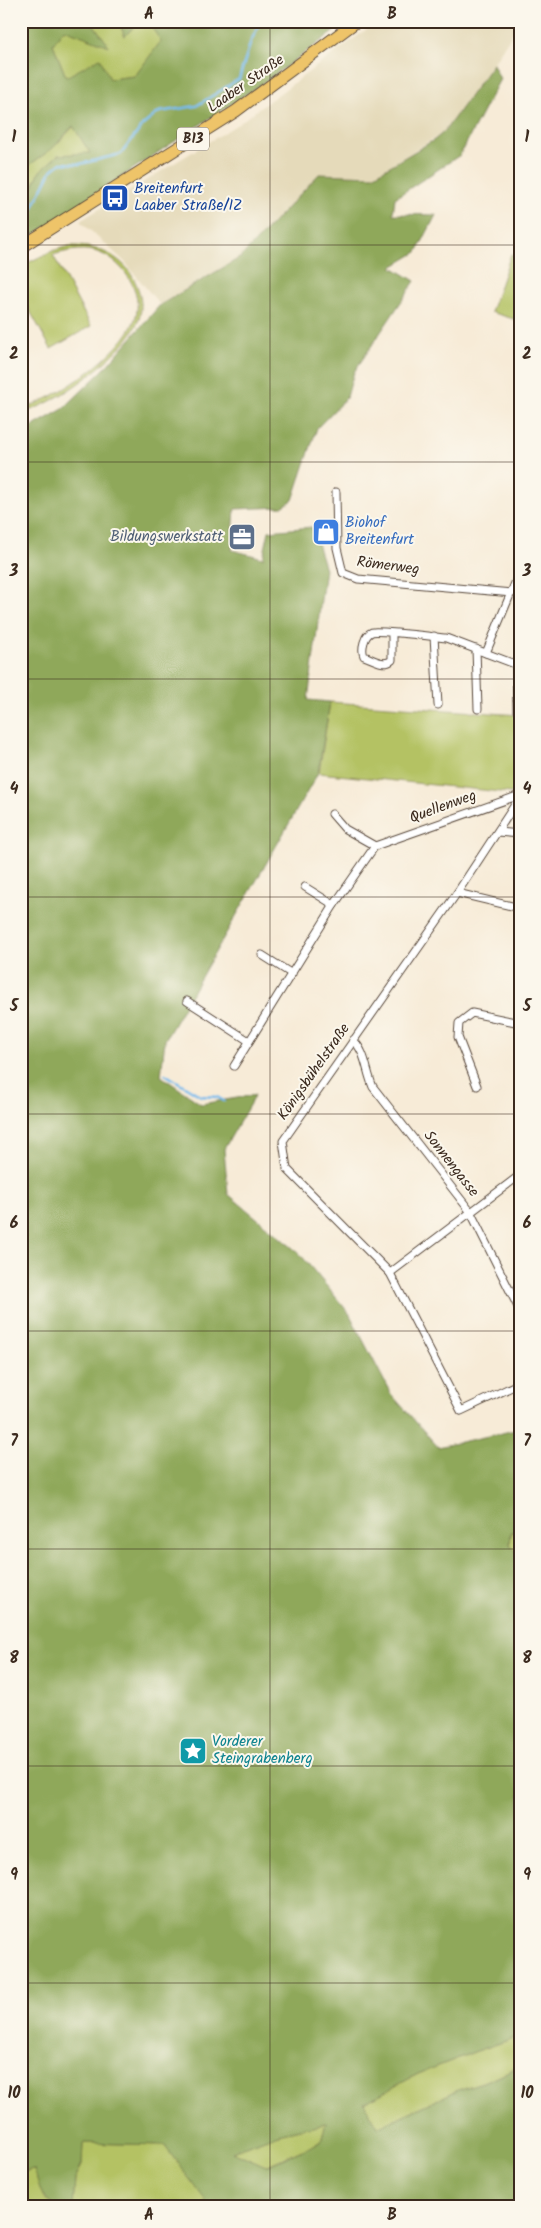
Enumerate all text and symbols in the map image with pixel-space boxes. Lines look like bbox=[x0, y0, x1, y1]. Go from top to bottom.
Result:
text: A bbox=[144, 2, 154, 27]
text: B bbox=[387, 2, 397, 27]
street label: Laaber Straße bbox=[203, 48, 290, 119]
text: 1 bbox=[12, 125, 17, 150]
text: 1 bbox=[525, 125, 530, 150]
road number: B13 bbox=[177, 128, 209, 150]
place label: Breitenfurt Laaber Straße/IZ bbox=[134, 177, 242, 218]
bus stop icon: Breitenfurt Laaber Straße/IZ bbox=[100, 183, 130, 213]
text: 2 bbox=[9, 342, 19, 367]
text: 2 bbox=[522, 342, 532, 367]
place label: Biohof Breitenfurt bbox=[345, 511, 414, 552]
shop icon: Biohof Breitenfurt bbox=[311, 517, 341, 547]
office icon: Bildungswerkstatt bbox=[227, 522, 257, 552]
place label: Bildungswerkstatt bbox=[110, 525, 223, 549]
street label: Römerweg bbox=[355, 550, 421, 582]
text: 3 bbox=[9, 559, 19, 584]
text: 3 bbox=[522, 559, 532, 584]
text: 4 bbox=[10, 777, 19, 802]
text: 4 bbox=[523, 777, 532, 802]
street label: Quellenweg bbox=[406, 784, 480, 830]
text: 5 bbox=[9, 994, 20, 1019]
text: 5 bbox=[522, 994, 533, 1019]
street label: Königsbühelstraße bbox=[271, 1018, 357, 1126]
street label: Sonnengasse bbox=[417, 1125, 485, 1203]
text: 6 bbox=[10, 1211, 19, 1236]
text: 6 bbox=[523, 1211, 532, 1236]
text: 7 bbox=[10, 1429, 18, 1454]
text: 7 bbox=[523, 1429, 531, 1454]
text: 8 bbox=[9, 1646, 19, 1671]
text: 8 bbox=[522, 1646, 532, 1671]
place label: Vorderer Steingrabenberg bbox=[212, 1730, 313, 1771]
place icon: Vorderer Steingrabenberg bbox=[178, 1736, 208, 1766]
text: 9 bbox=[10, 1863, 18, 1888]
text: 9 bbox=[523, 1863, 531, 1888]
text: 10 bbox=[7, 2081, 21, 2106]
text: 10 bbox=[520, 2081, 534, 2106]
text: A bbox=[144, 2203, 154, 2228]
text: B bbox=[387, 2203, 397, 2228]

